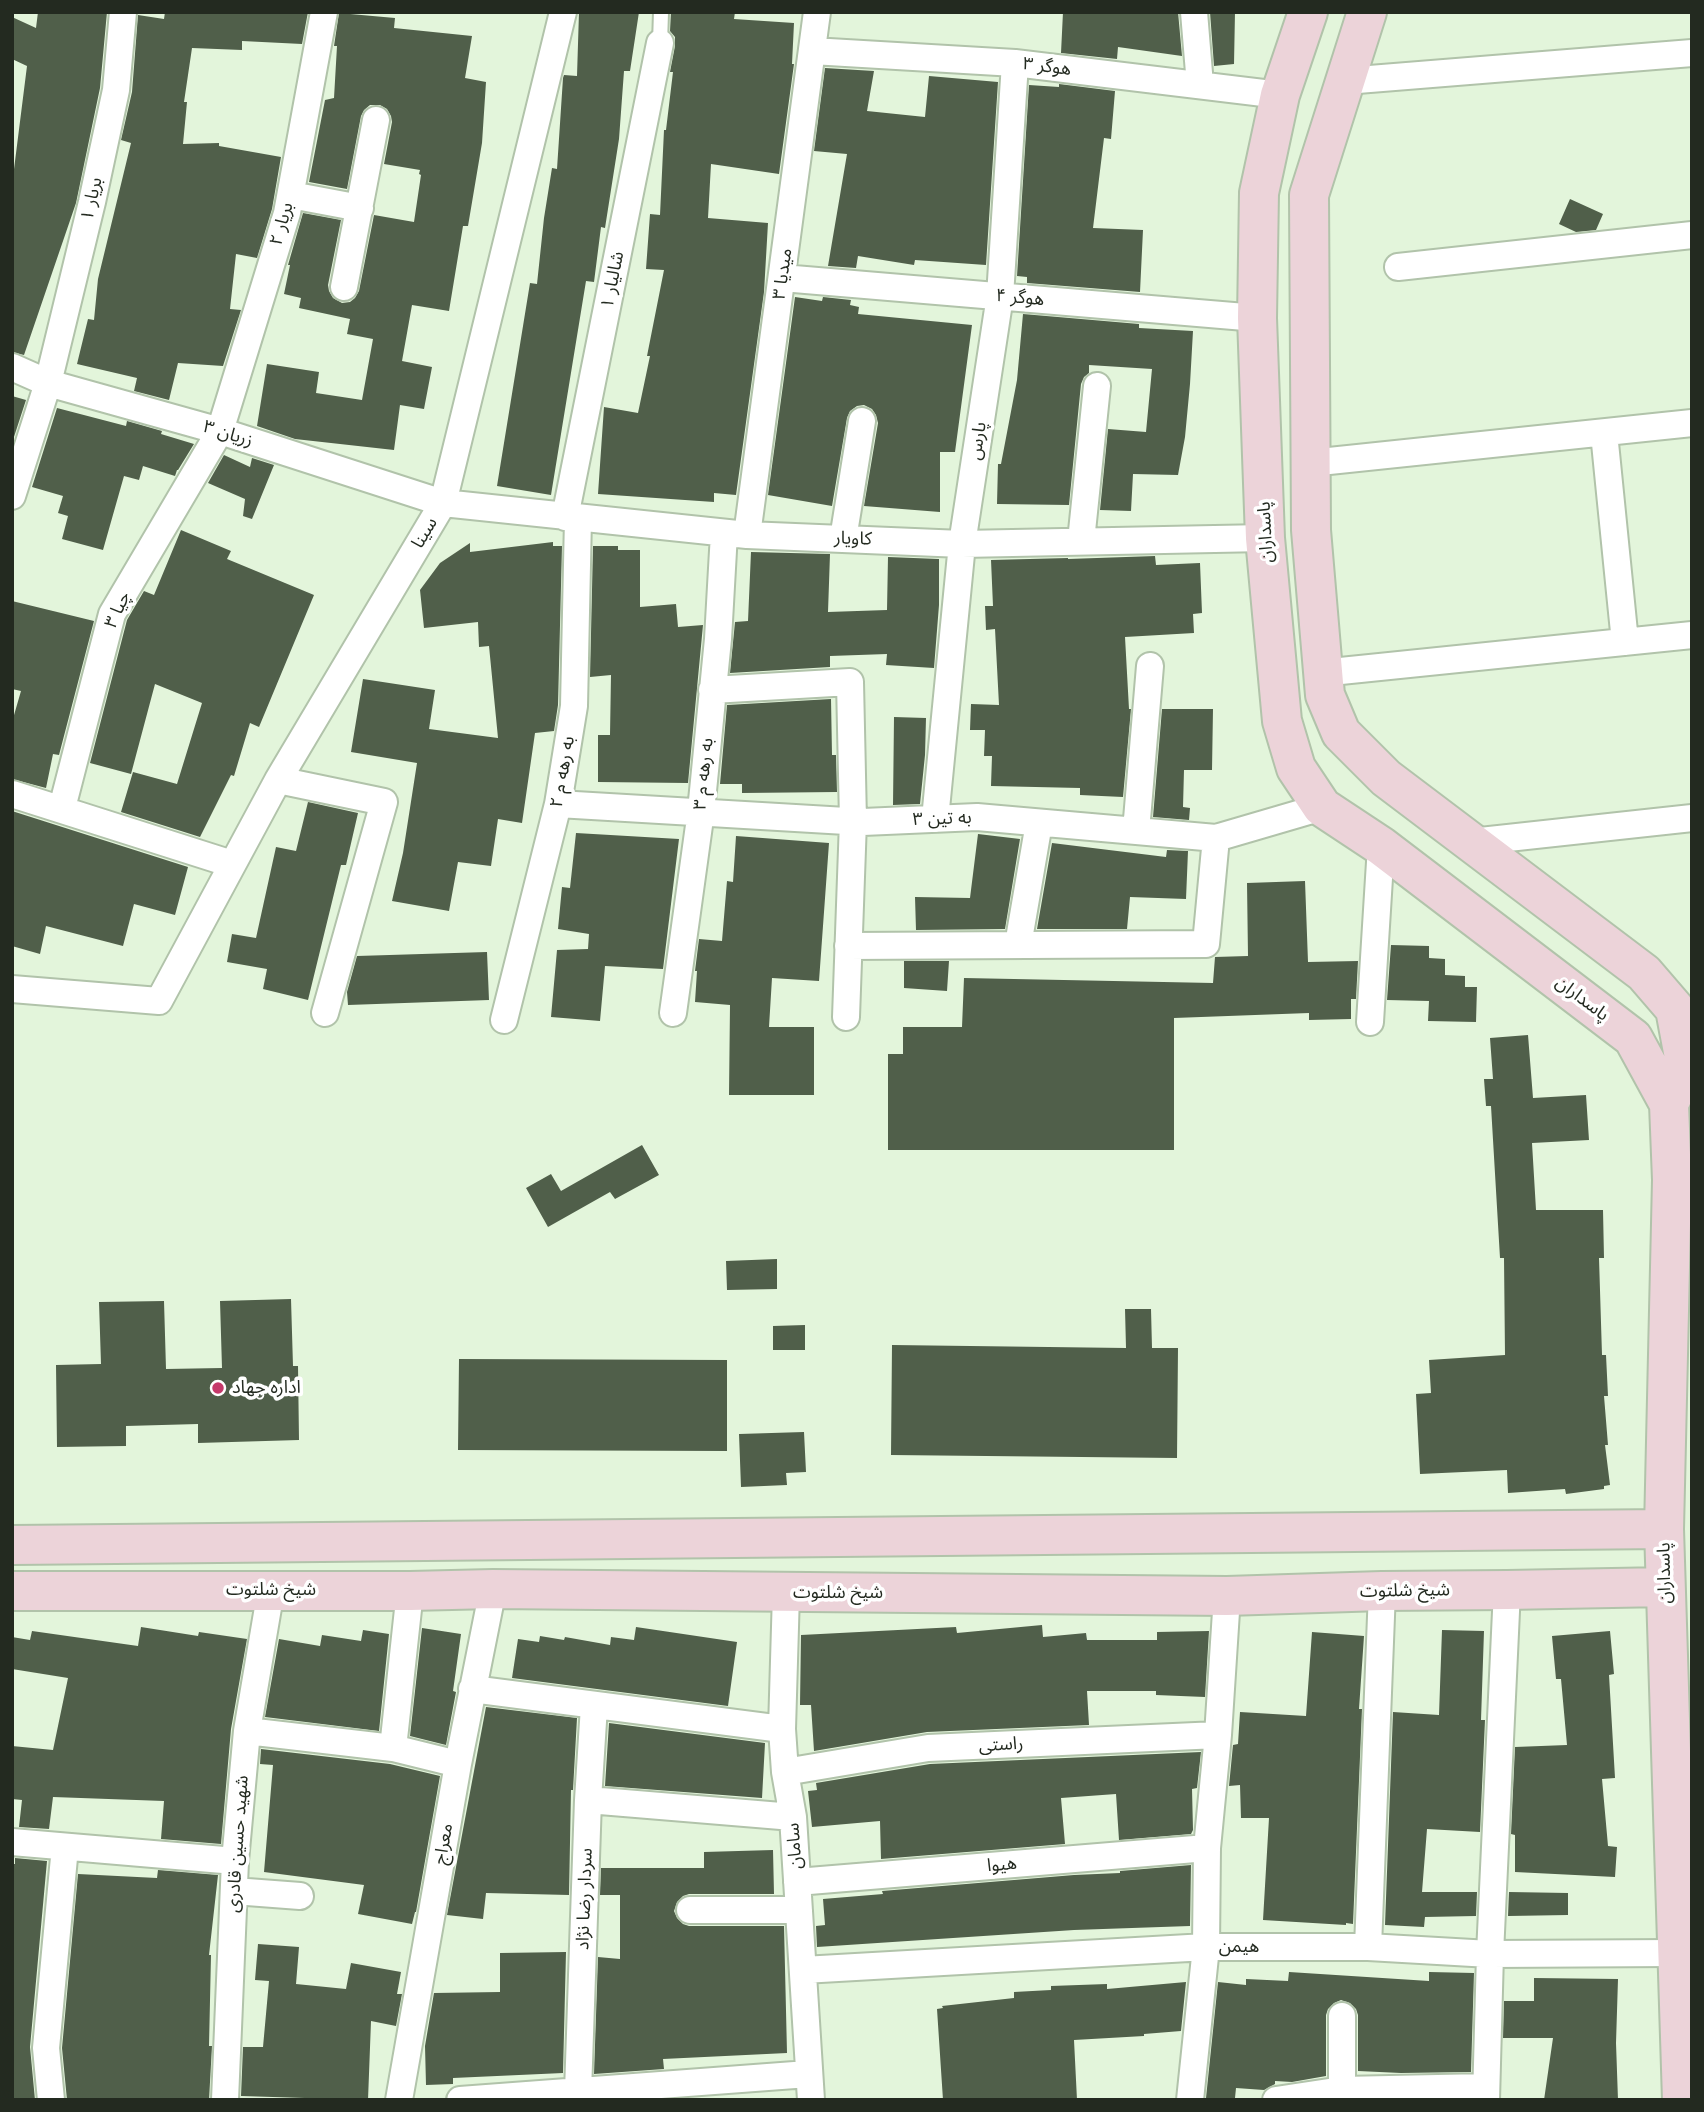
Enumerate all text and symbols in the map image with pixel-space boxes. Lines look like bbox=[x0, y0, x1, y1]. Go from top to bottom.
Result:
street label: هوگر ۳ bbox=[1022, 53, 1072, 81]
street label: بریار ۱ bbox=[77, 175, 107, 223]
street label: بریار ۲ bbox=[266, 200, 298, 248]
street label: میدیا ۳ bbox=[769, 247, 797, 301]
street label: شالیار ۱ bbox=[597, 250, 629, 310]
street label: هوگر ۴ bbox=[995, 285, 1045, 311]
street label: زریان ۳ bbox=[200, 416, 256, 452]
street label: پارس bbox=[964, 420, 992, 462]
street label: پاسداران bbox=[1254, 501, 1278, 563]
street label: سینا bbox=[407, 514, 443, 552]
street label: کاویار bbox=[834, 528, 872, 550]
street label: چیا ۳ bbox=[100, 588, 136, 632]
street label: به رهه م ۲ bbox=[546, 734, 580, 810]
street label: به رهه م ۳ bbox=[689, 737, 719, 811]
street label: به تین ۳ bbox=[912, 807, 972, 831]
street label: پاسداران bbox=[1551, 972, 1613, 1026]
place label: اداره جهاد bbox=[232, 1377, 301, 1399]
marker: اداره جهاد bbox=[210, 1380, 226, 1396]
street label: پاسداران bbox=[1654, 1542, 1676, 1604]
street label: شیخ شلتوت bbox=[226, 1579, 316, 1601]
street label: شیخ شلتوت bbox=[1360, 1579, 1450, 1603]
street label: شیخ شلتوت bbox=[793, 1582, 883, 1604]
street label: راستی bbox=[978, 1733, 1024, 1757]
street label: شهید حسین قادری bbox=[222, 1775, 254, 1913]
street label: معراج bbox=[430, 1822, 458, 1866]
street label: سامان bbox=[783, 1822, 807, 1870]
street label: سردار رضا نژاد bbox=[572, 1848, 598, 1950]
street label: هیوا bbox=[986, 1853, 1018, 1877]
street label: هیمن bbox=[1219, 1936, 1259, 1958]

